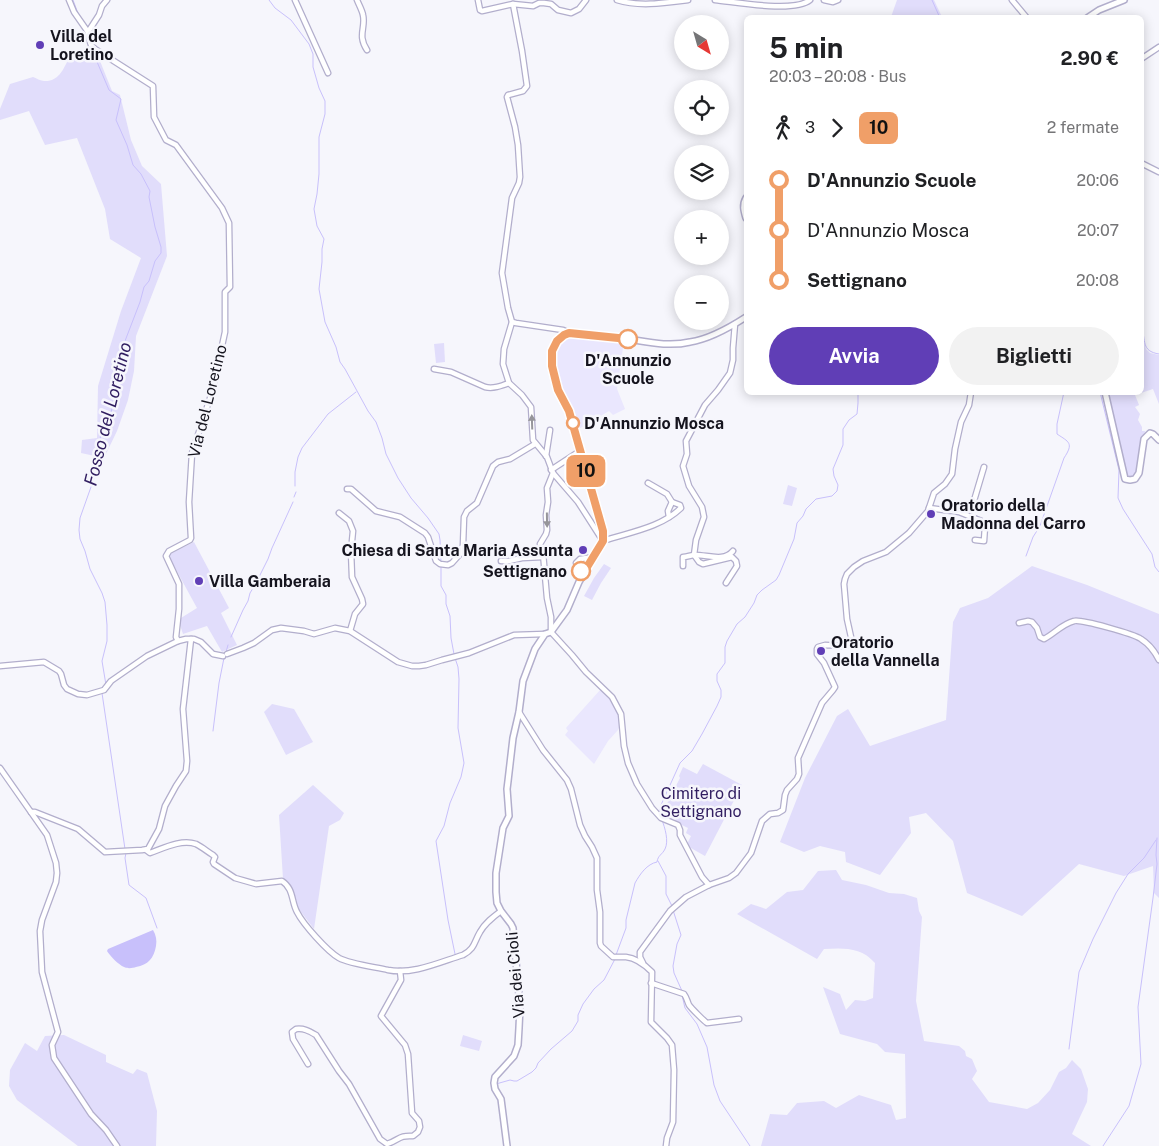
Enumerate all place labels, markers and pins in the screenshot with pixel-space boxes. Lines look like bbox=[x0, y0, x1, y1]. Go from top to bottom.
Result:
place label: Villa del Loretino bbox=[50, 27, 114, 64]
marker: Villa del Loretino bbox=[34, 39, 46, 51]
marker: D'Annunzio Scuole bbox=[618, 329, 638, 349]
place label: D'Annunzio Scuole bbox=[585, 351, 671, 388]
place label: D'Annunzio Mosca bbox=[584, 414, 724, 433]
marker: D'Annunzio Mosca bbox=[566, 416, 580, 430]
place label: Oratorio della Madonna del Carro bbox=[941, 496, 1086, 533]
marker: Oratorio della Madonna del Carro bbox=[925, 508, 937, 520]
place label: Chiesa di Santa Maria Assunta bbox=[341, 541, 573, 560]
marker: Chiesa di Santa Maria Assunta bbox=[577, 544, 589, 556]
marker: Settignano bbox=[571, 561, 591, 581]
place label: Settignano bbox=[483, 562, 567, 581]
place label: Villa Gamberaia bbox=[209, 572, 331, 591]
marker: Villa Gamberaia bbox=[193, 575, 205, 587]
place label: Oratorio della Vannella bbox=[831, 633, 940, 670]
marker: Oratorio della Vannella bbox=[815, 645, 827, 657]

